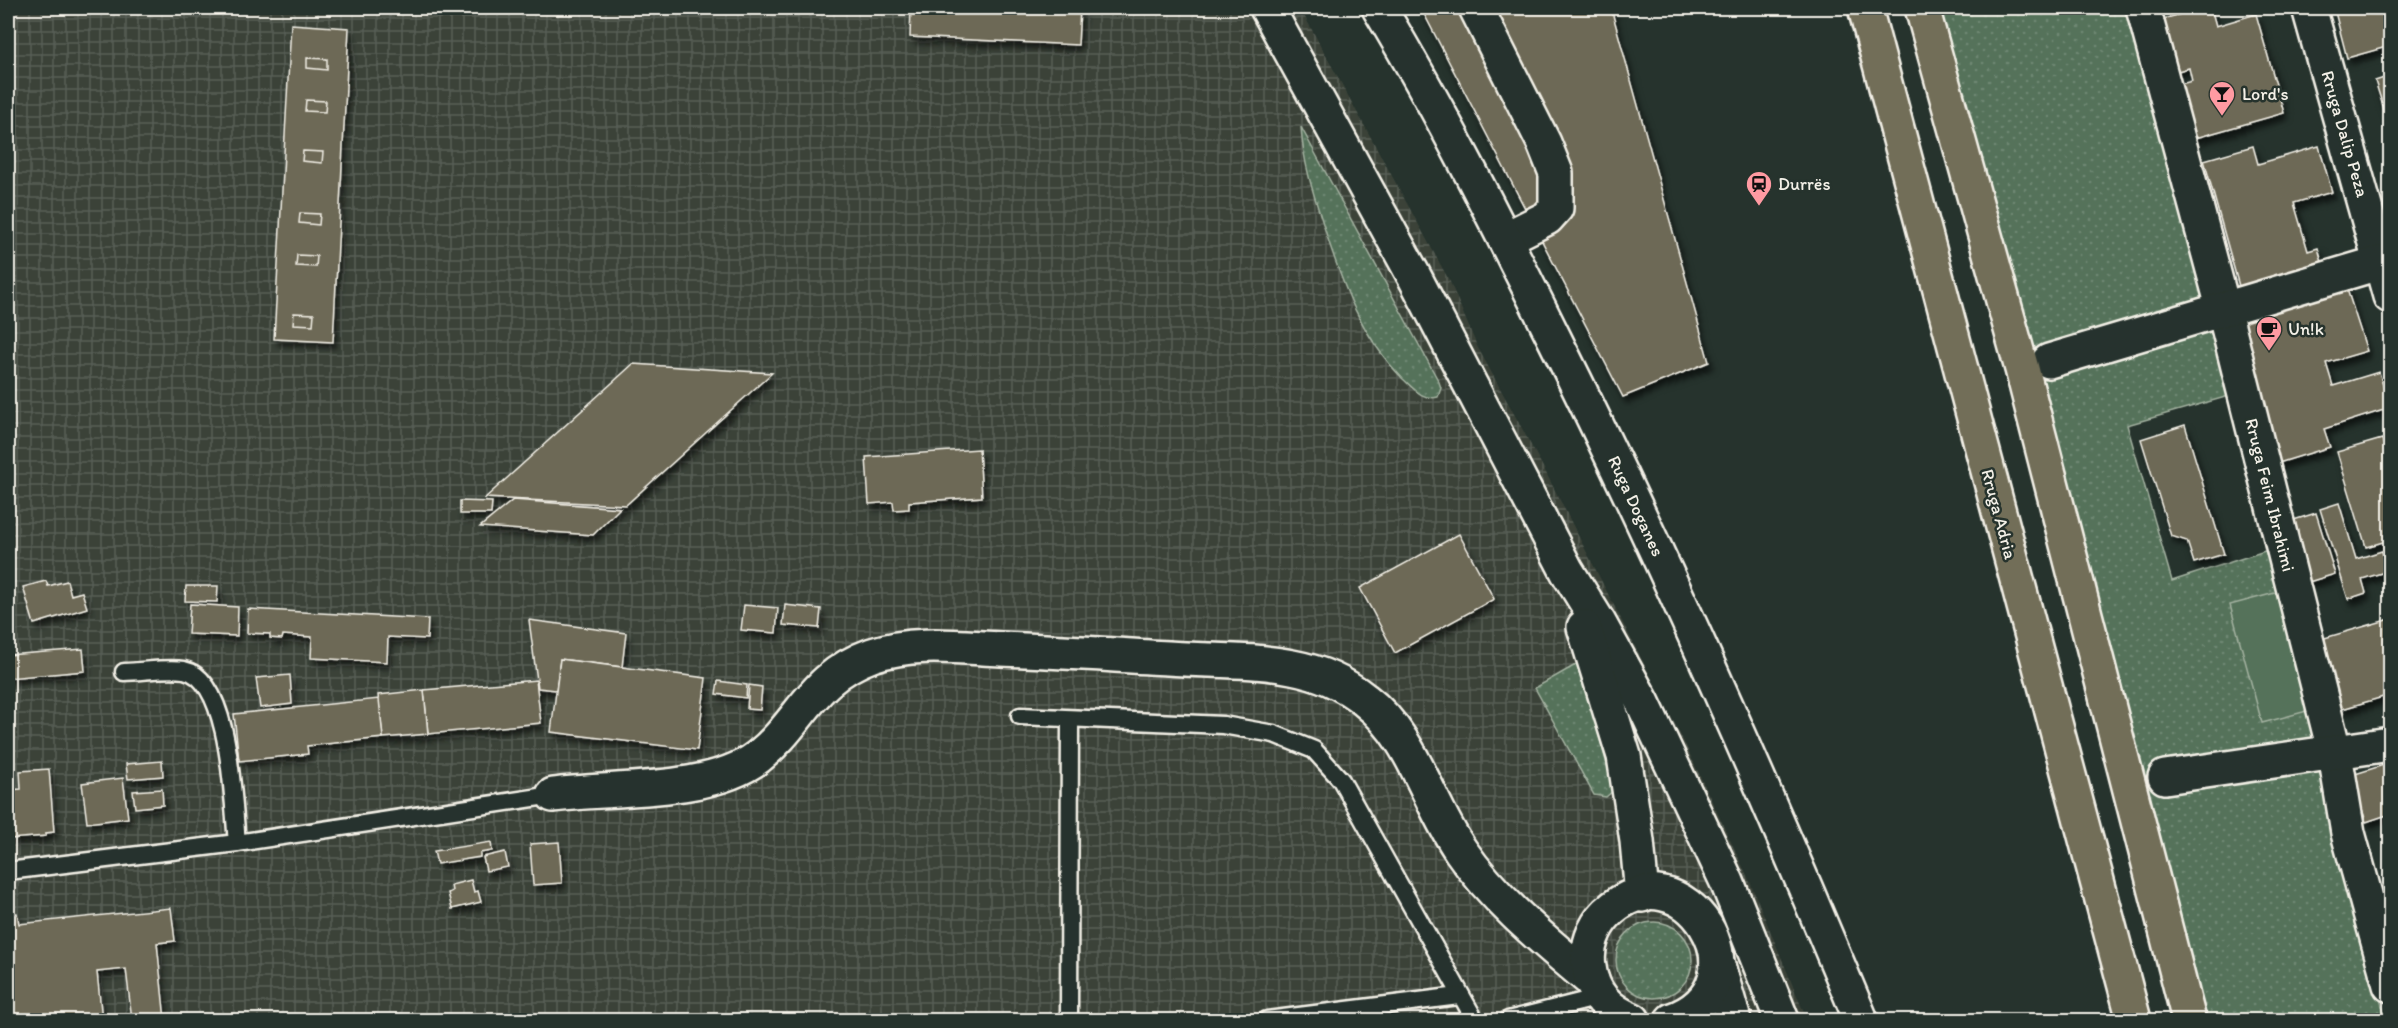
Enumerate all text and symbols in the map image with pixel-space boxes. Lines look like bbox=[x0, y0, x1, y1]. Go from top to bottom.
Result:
street label: Rruga Dalip Peza bbox=[2316, 68, 2374, 200]
bar icon: Lord's bbox=[2207, 79, 2237, 117]
place label: Lord's bbox=[2242, 83, 2289, 105]
station icon: Durrës bbox=[1744, 169, 1774, 207]
place label: Durrës bbox=[1778, 173, 1831, 195]
cafe icon: Un!k bbox=[2254, 314, 2284, 352]
place label: Un!k bbox=[2288, 318, 2324, 340]
street label: Rruga Feim Ibrahimi bbox=[2240, 416, 2300, 574]
street label: Ruga Doganes bbox=[1603, 452, 1669, 560]
street label: Rruga Adria bbox=[1976, 467, 2022, 562]

